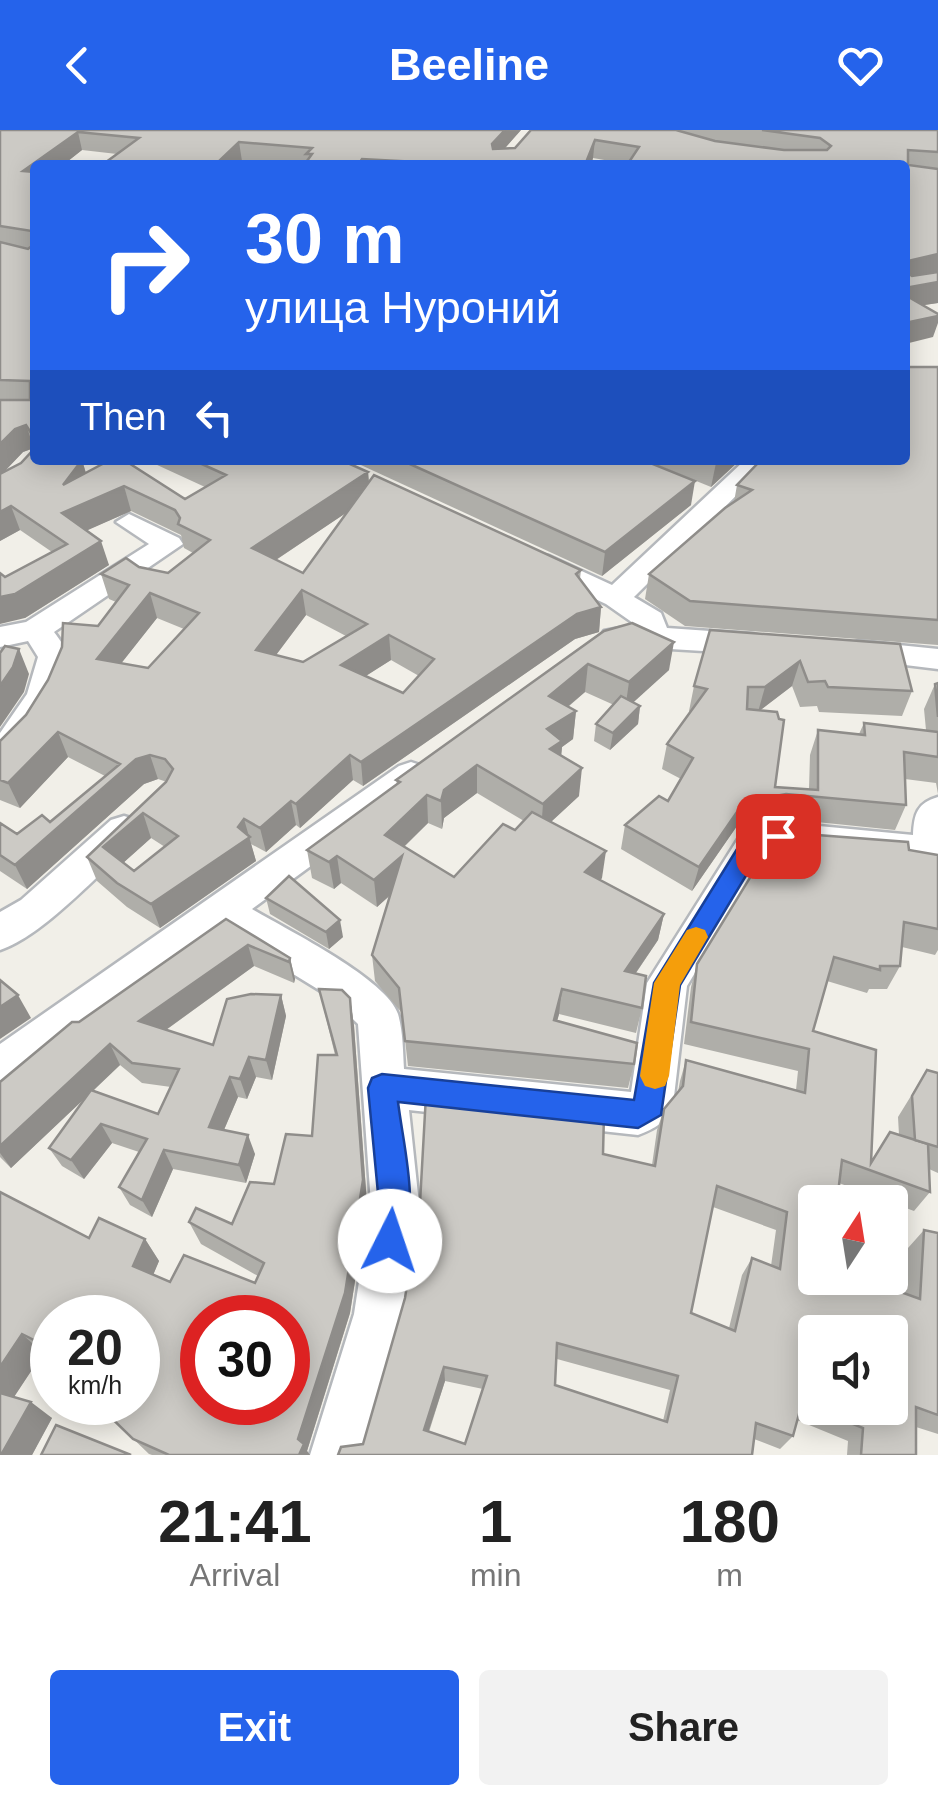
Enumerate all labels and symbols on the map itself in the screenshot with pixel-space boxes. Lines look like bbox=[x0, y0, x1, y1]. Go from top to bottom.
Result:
pin bbox=[736, 794, 821, 879]
north arrow bbox=[798, 1185, 908, 1295]
position arrow bbox=[338, 1189, 442, 1293]
speed limit sign: 30 bbox=[180, 1295, 310, 1425]

